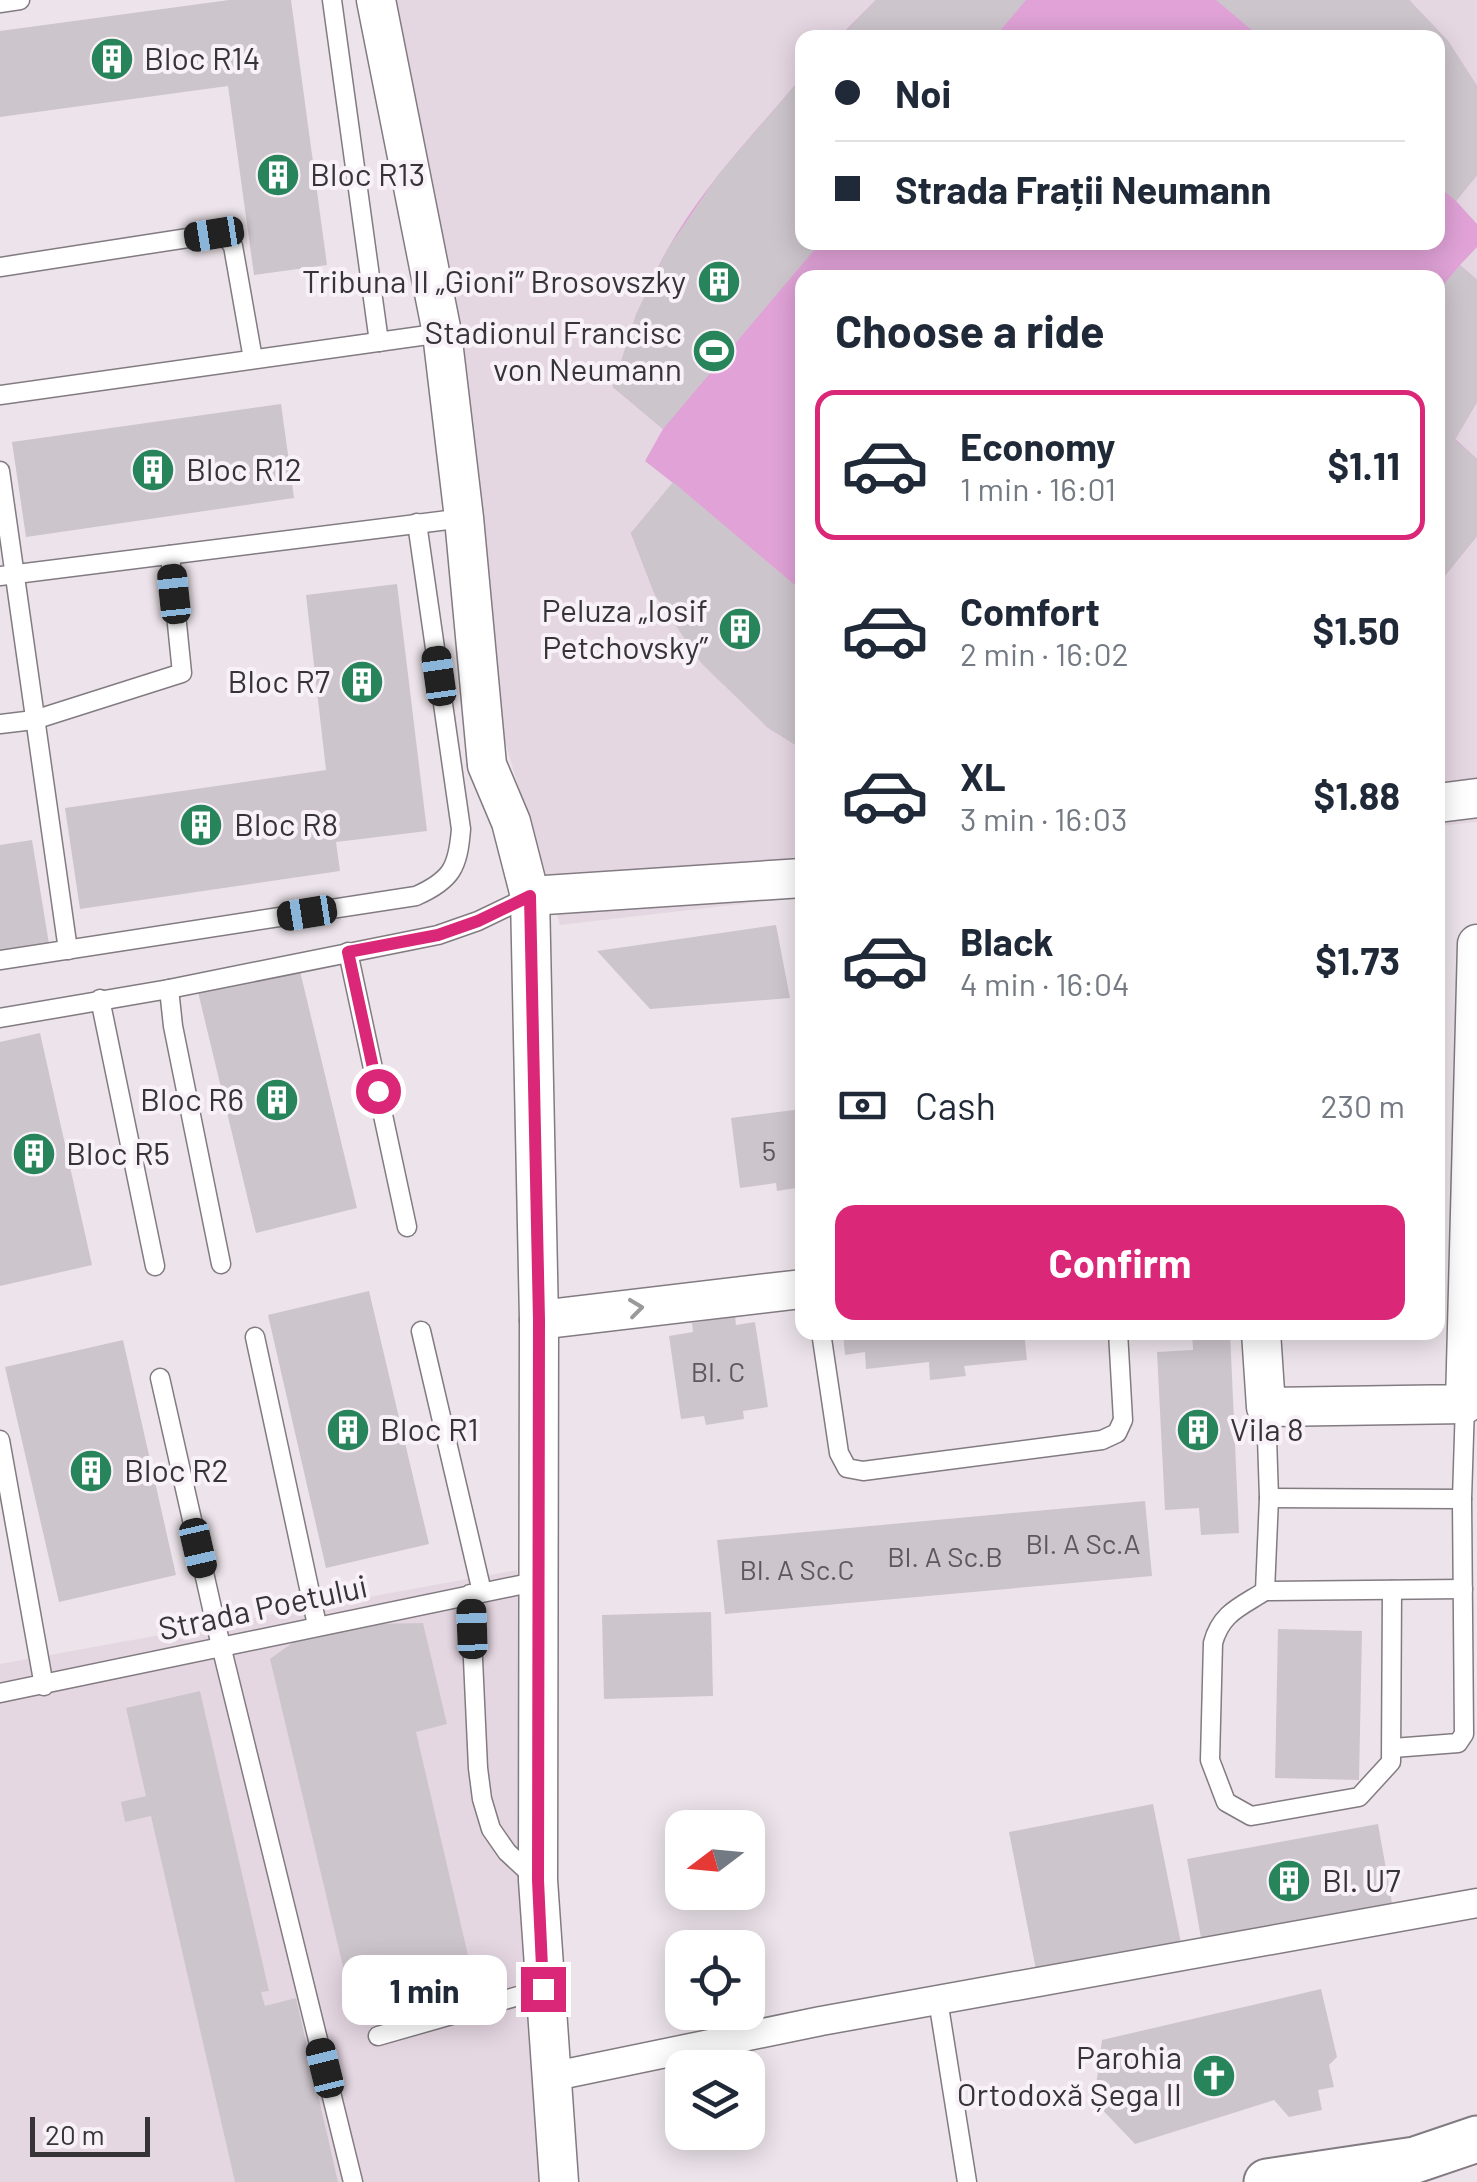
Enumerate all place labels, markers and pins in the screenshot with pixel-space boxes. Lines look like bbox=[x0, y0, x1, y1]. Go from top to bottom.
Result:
building icon: Bloc R14 bbox=[89, 36, 135, 82]
place label: Bloc R14 bbox=[144, 38, 260, 76]
building icon: Bloc R13 bbox=[255, 152, 301, 198]
place label: Bloc R13 bbox=[310, 154, 425, 192]
building icon: Tribuna II „Gioni” Brosovszky bbox=[696, 259, 742, 305]
place label: Tribuna II „Gioni” Brosovszky bbox=[302, 261, 686, 299]
place label: Stadionul Francisc von Neumann bbox=[424, 312, 682, 387]
sports icon: Stadionul Francisc von Neumann bbox=[691, 328, 737, 374]
building icon: Bloc R12 bbox=[130, 447, 176, 493]
place label: Bloc R12 bbox=[186, 449, 302, 487]
place label: Peluza „Iosif Petchovsky” bbox=[542, 590, 708, 665]
building icon: Peluza „Iosif Petchovsky” bbox=[717, 606, 763, 652]
building icon: Bloc R7 bbox=[339, 659, 385, 705]
place label: Bloc R7 bbox=[227, 661, 330, 699]
building icon: Bloc R8 bbox=[178, 802, 224, 848]
place label: Bloc R8 bbox=[234, 804, 338, 842]
building icon: Bloc R6 bbox=[254, 1077, 300, 1123]
place label: Bloc R6 bbox=[140, 1079, 244, 1117]
building icon: Bloc R5 bbox=[11, 1131, 57, 1177]
place label: Bloc R5 bbox=[66, 1133, 170, 1171]
building icon: Bloc R1 bbox=[325, 1407, 371, 1453]
building icon: Vila 8 bbox=[1175, 1407, 1221, 1453]
place label: Bloc R1 bbox=[380, 1409, 479, 1447]
place label: Vila 8 bbox=[1230, 1409, 1304, 1447]
building icon: Bloc R2 bbox=[68, 1448, 114, 1494]
place label: Bloc R2 bbox=[124, 1450, 229, 1488]
building icon: Bl. U7 bbox=[1266, 1858, 1312, 1904]
place label: Bl. U7 bbox=[1322, 1860, 1401, 1898]
place label: Parohia Ortodoxă Șega II bbox=[957, 2037, 1182, 2112]
church icon: Parohia Ortodoxă Șega II bbox=[1191, 2053, 1237, 2099]

